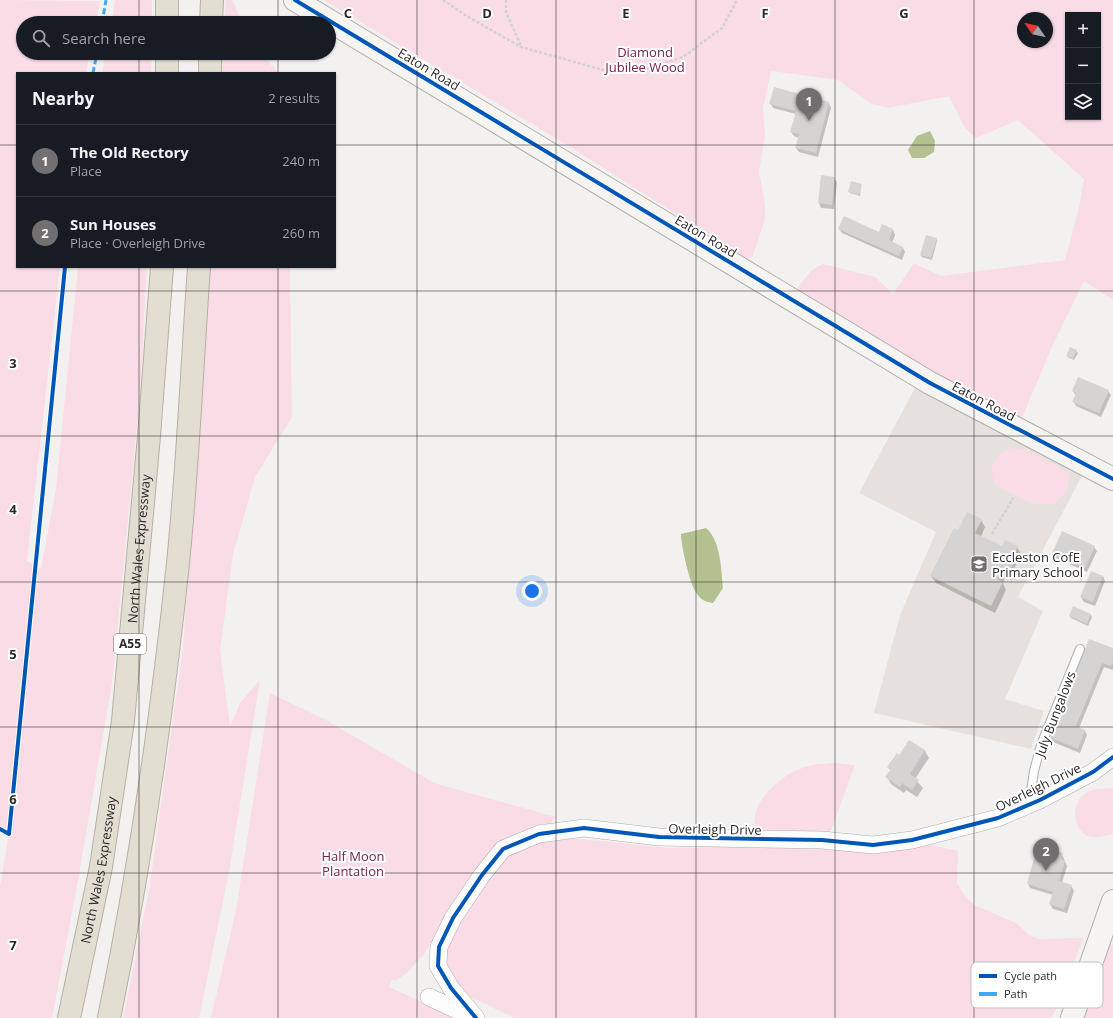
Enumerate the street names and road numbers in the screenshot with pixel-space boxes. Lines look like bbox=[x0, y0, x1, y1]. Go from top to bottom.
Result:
street label: Eaton Road bbox=[395, 43, 463, 95]
street label: Eaton Road bbox=[672, 210, 740, 262]
street label: Eaton Road bbox=[949, 377, 1019, 425]
street label: North Wales Expressway bbox=[123, 473, 155, 624]
road number: A55 bbox=[114, 634, 146, 654]
street label: July Bungalows bbox=[1030, 668, 1080, 761]
street label: Overleigh Drive bbox=[992, 758, 1084, 816]
street label: North Wales Expressway bbox=[76, 795, 121, 945]
street label: Overleigh Drive bbox=[668, 819, 762, 839]

